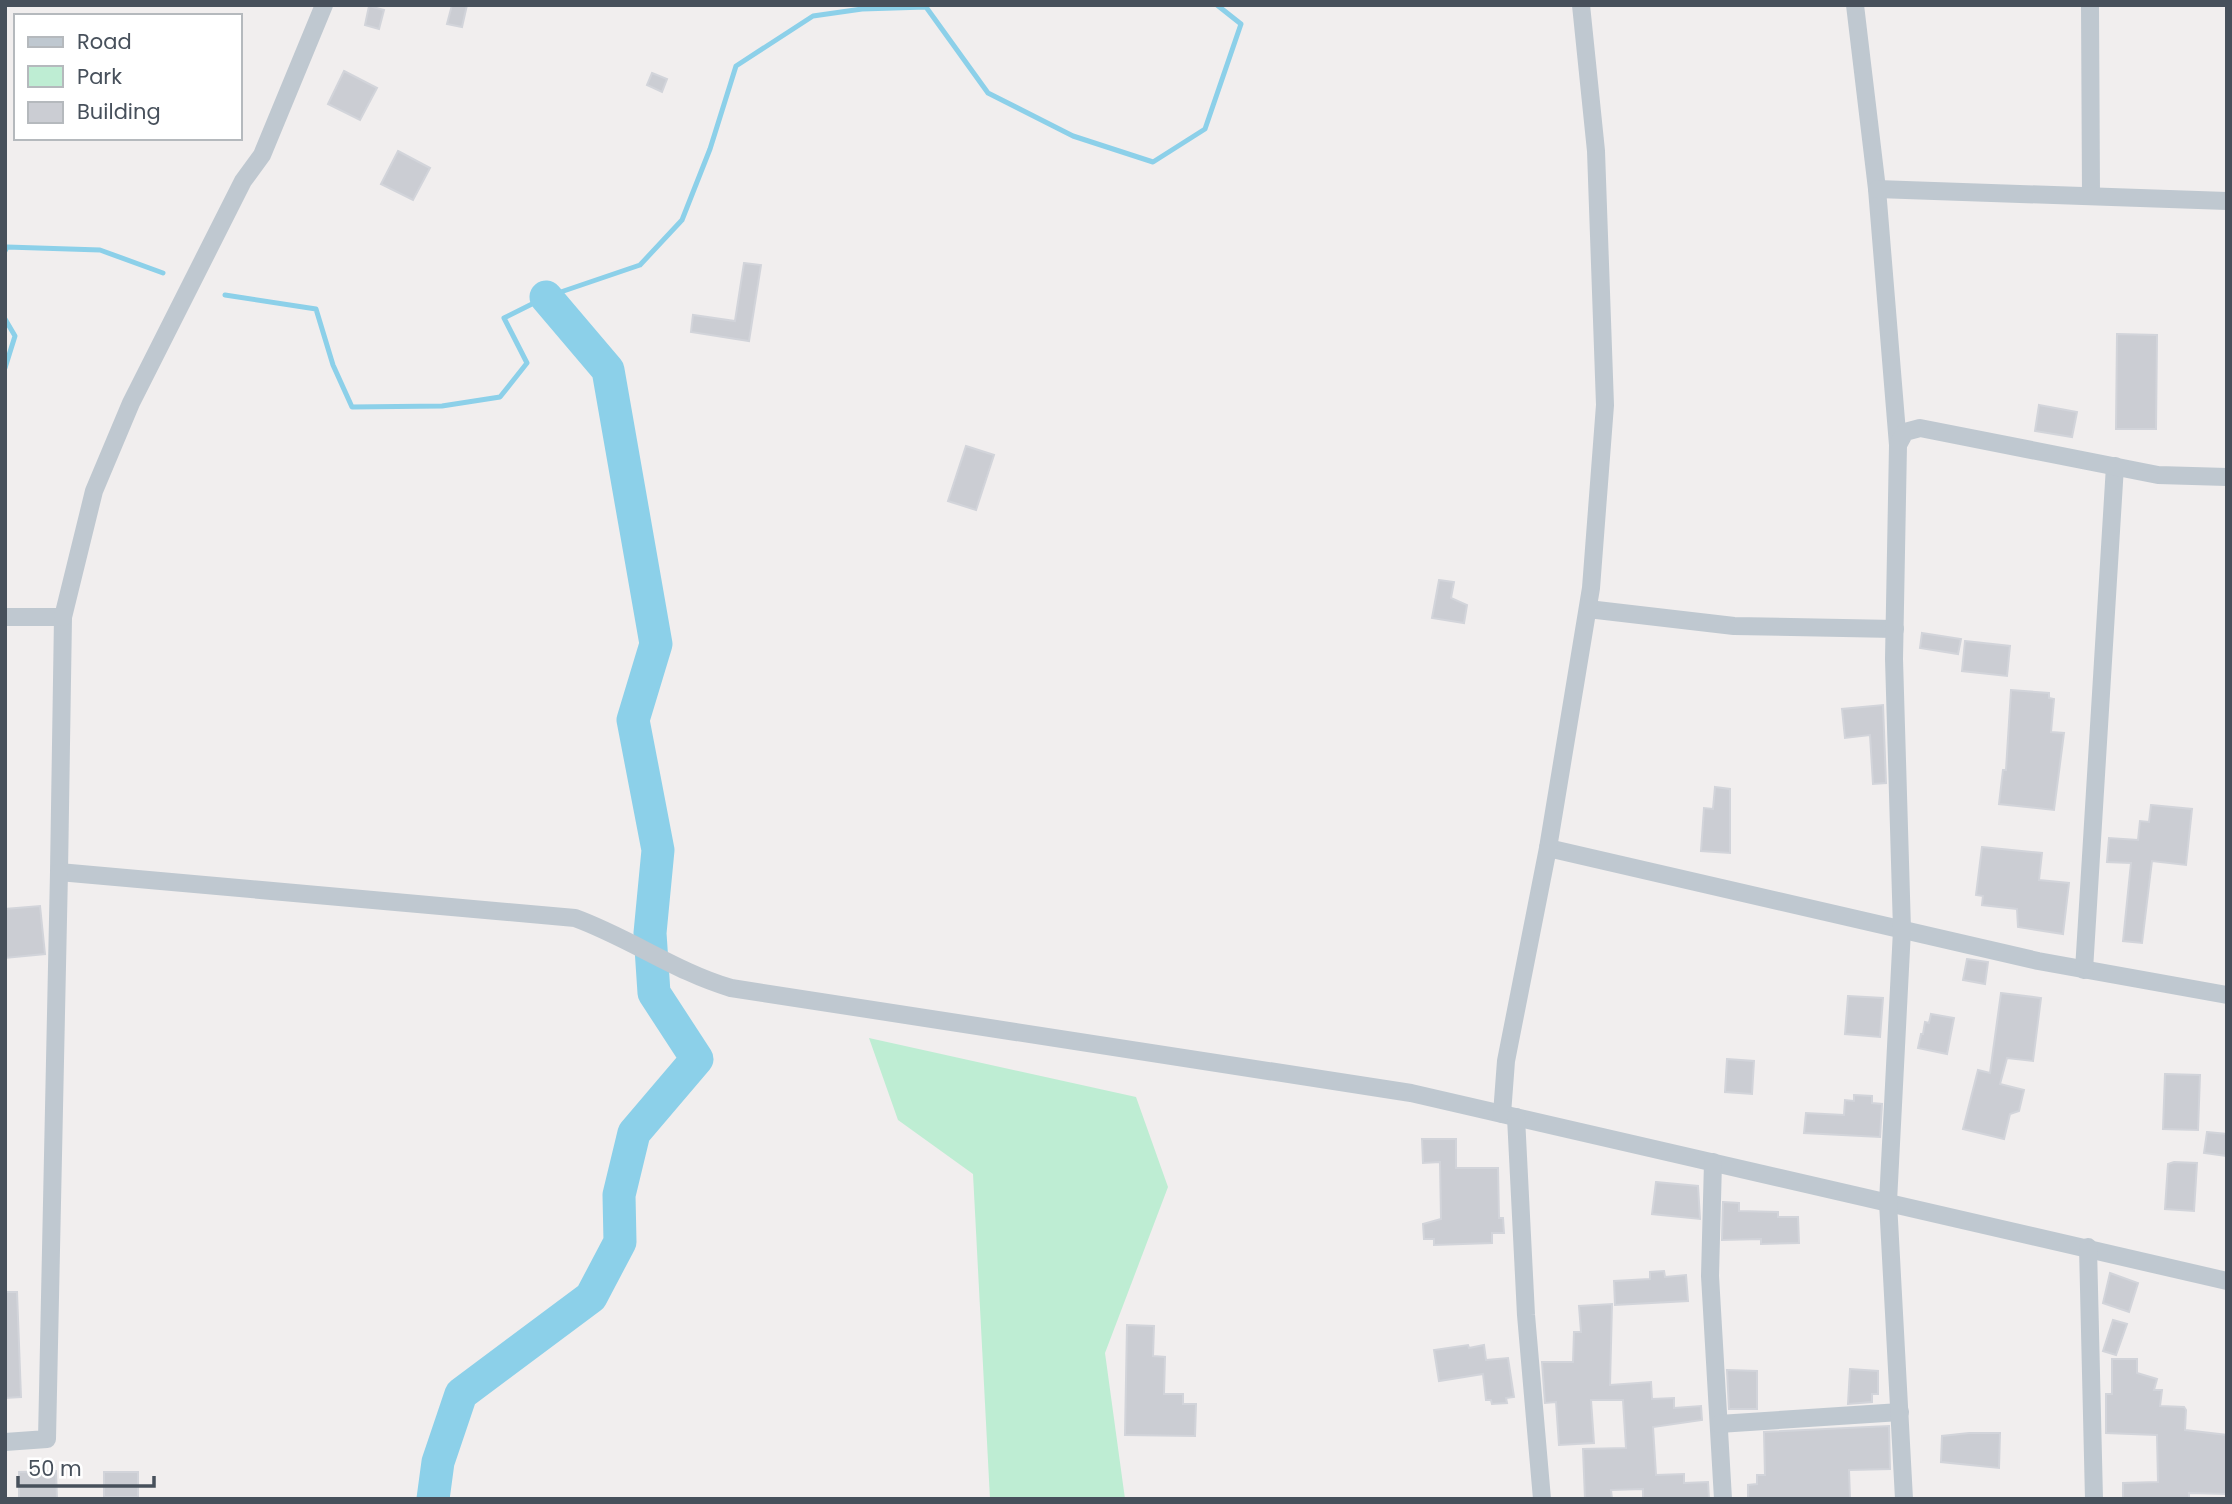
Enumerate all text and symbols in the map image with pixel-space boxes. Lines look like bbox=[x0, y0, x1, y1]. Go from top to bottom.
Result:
legend bbox=[14, 14, 242, 140]
text: Road bbox=[77, 27, 132, 56]
text: Park bbox=[77, 62, 122, 91]
text: Building bbox=[77, 97, 161, 126]
scale bar bbox=[18, 1444, 154, 1488]
text: 50 m bbox=[28, 1454, 82, 1483]

